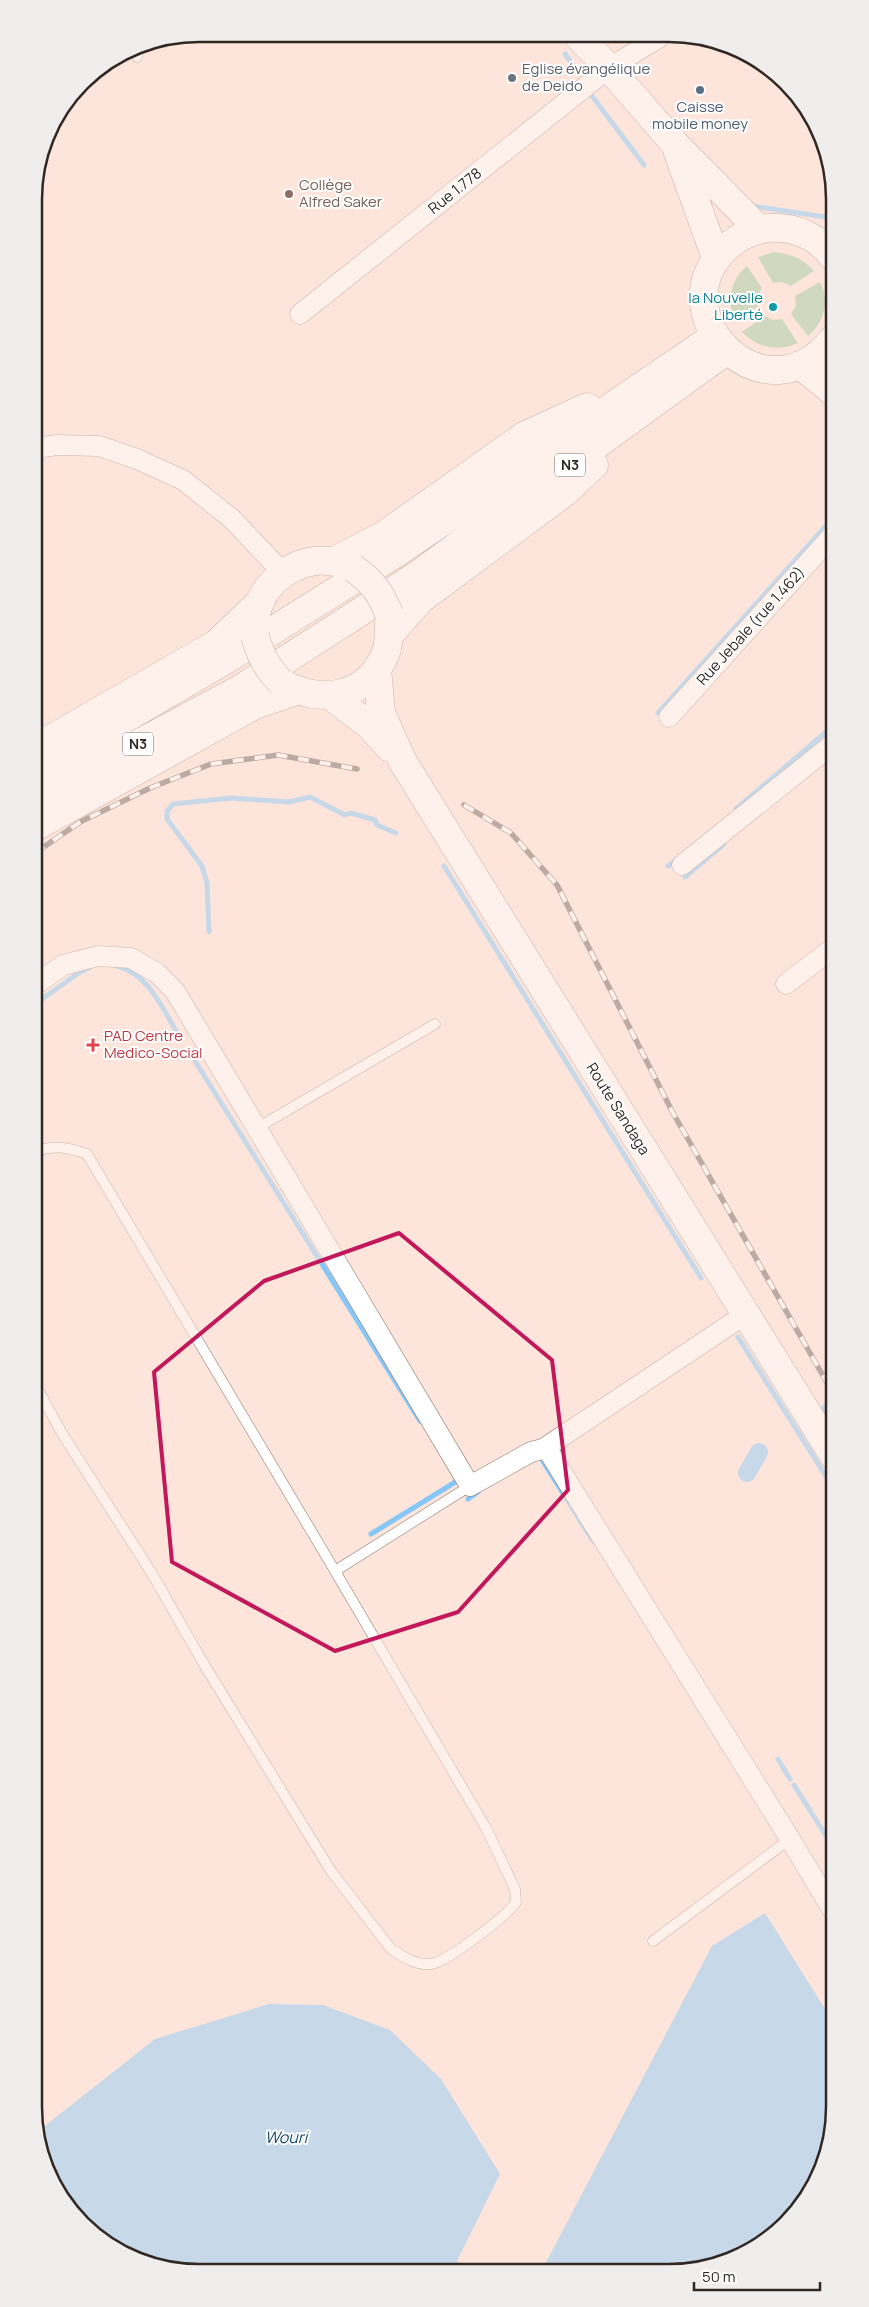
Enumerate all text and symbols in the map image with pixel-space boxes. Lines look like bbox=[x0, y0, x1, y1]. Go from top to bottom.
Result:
place label: Eglise évangélique de Deido bbox=[522, 58, 650, 96]
marker: Eglise évangélique de Deido bbox=[506, 72, 518, 84]
marker: Caisse mobile money bbox=[694, 84, 706, 96]
place label: Caisse mobile money bbox=[652, 96, 748, 134]
street label: Rue 1.778 bbox=[423, 163, 486, 219]
place label: Collège Alfred Saker bbox=[299, 174, 383, 212]
marker: Collège Alfred Saker bbox=[283, 188, 295, 200]
place label: la Nouvelle Liberté bbox=[688, 287, 763, 325]
marker: la Nouvelle Liberté bbox=[767, 301, 779, 313]
road number: N3 bbox=[555, 454, 585, 476]
street label: Rue Jebale (rue 1.462) bbox=[692, 562, 810, 690]
road number: N3 bbox=[123, 732, 153, 756]
place label: PAD Centre Medico-Social bbox=[104, 1025, 203, 1063]
marker: PAD Centre Medico-Social bbox=[86, 1038, 100, 1052]
street label: Route Sandaga bbox=[582, 1058, 655, 1159]
water label: Wouri bbox=[265, 2126, 310, 2148]
scale bar bbox=[694, 2260, 820, 2292]
text: 50 m bbox=[702, 2266, 736, 2287]

